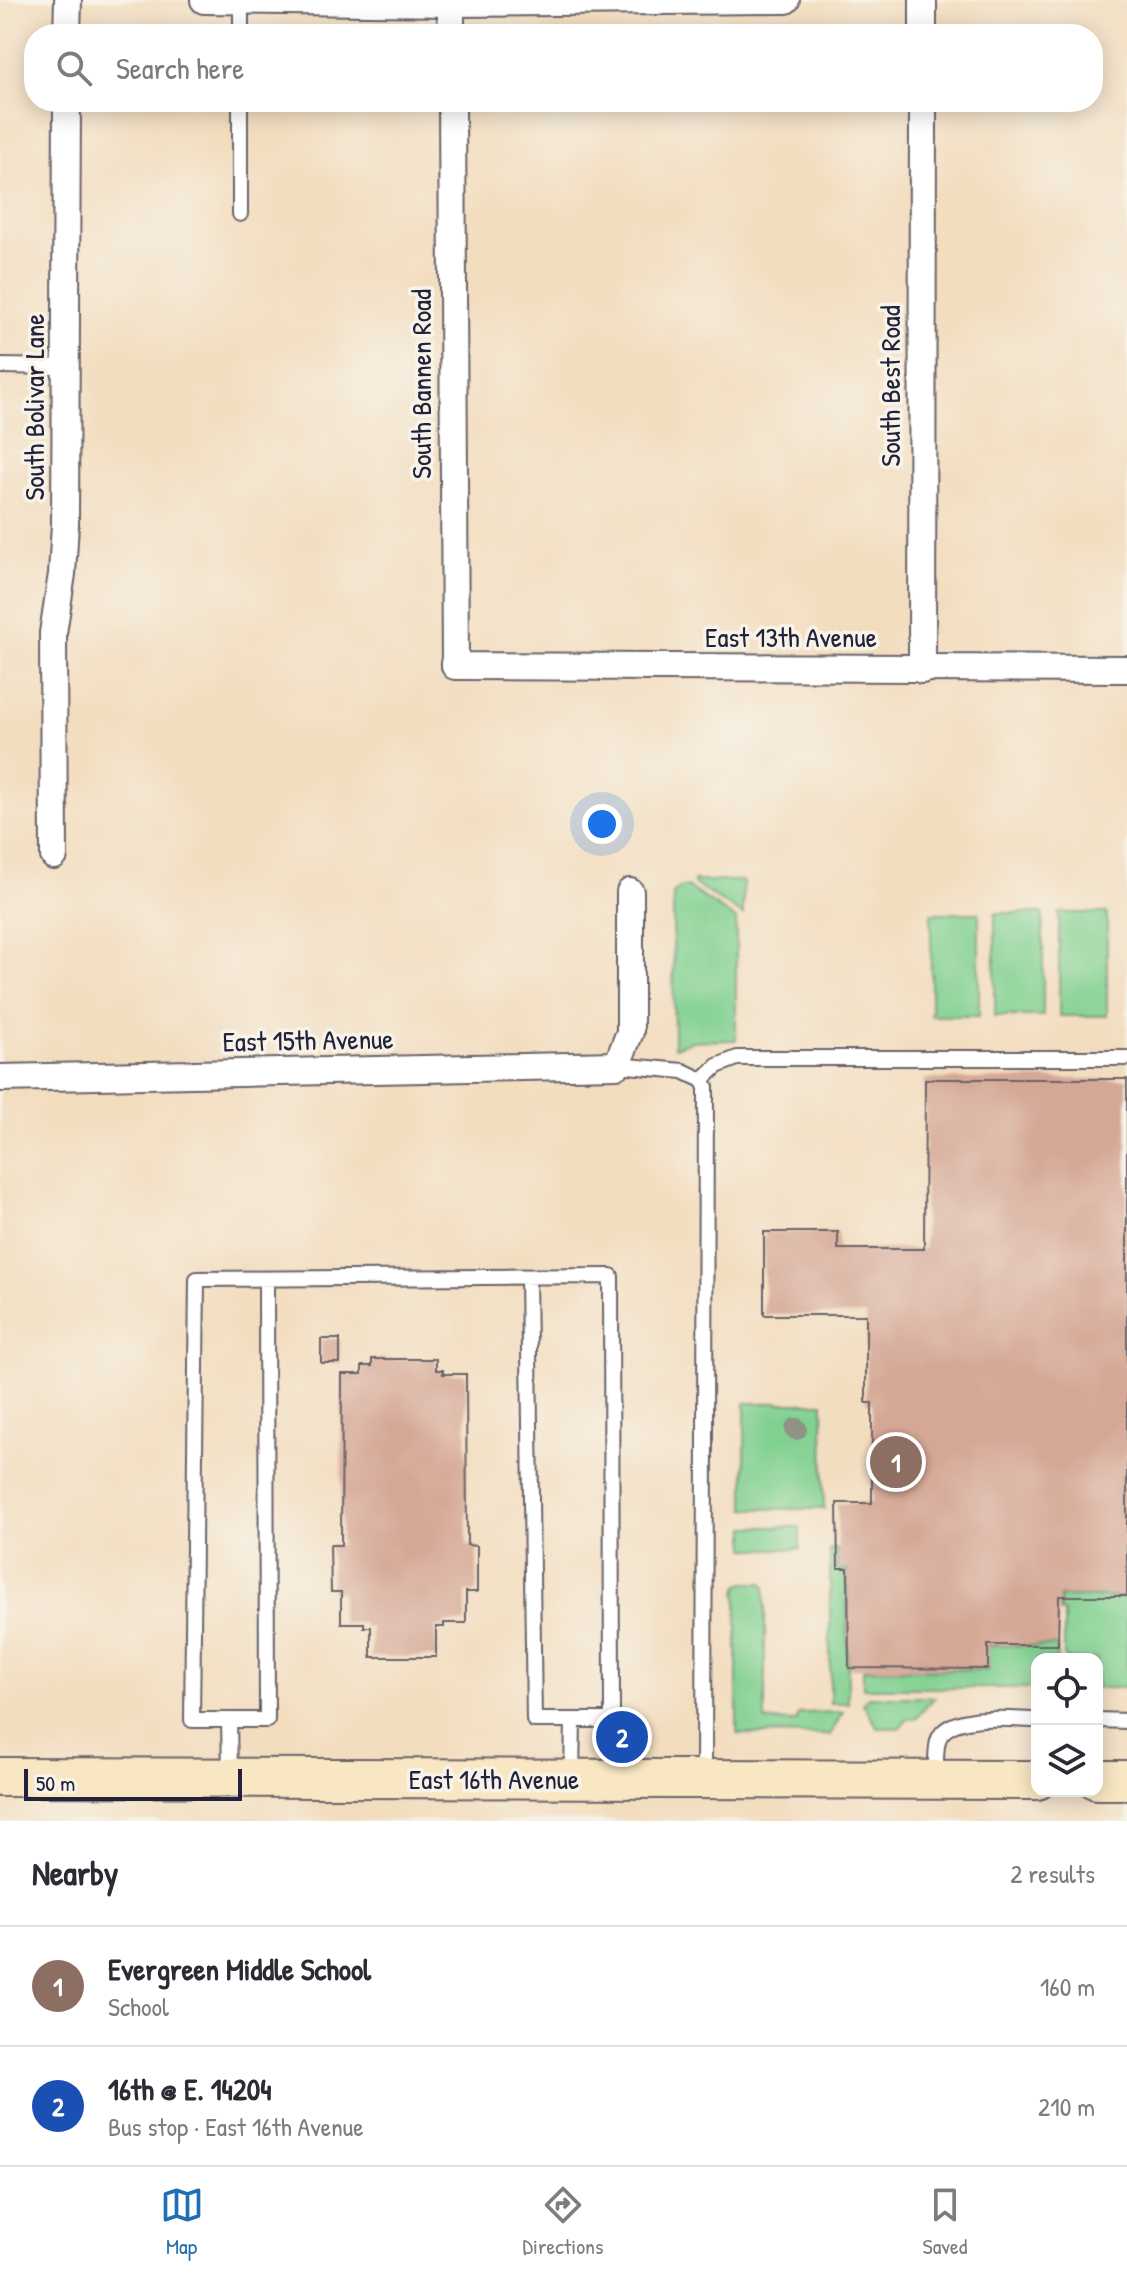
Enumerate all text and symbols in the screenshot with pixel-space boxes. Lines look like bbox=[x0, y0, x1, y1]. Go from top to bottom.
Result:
search box bbox=[24, 24, 1103, 112]
icon: search bbox=[52, 46, 96, 90]
text: Search here bbox=[116, 48, 244, 88]
street label: South Bannen Road bbox=[402, 289, 440, 479]
street label: South Best Road bbox=[871, 305, 909, 467]
street label: South Bolivar Lane bbox=[15, 314, 53, 500]
street label: East 13th Avenue bbox=[705, 618, 877, 656]
your location bbox=[582, 804, 622, 844]
street label: East 15th Avenue bbox=[222, 1020, 394, 1060]
pin: 1 bbox=[870, 1432, 922, 1492]
map controls bbox=[1031, 1653, 1103, 1797]
button: locate bbox=[1031, 1653, 1103, 1725]
pin: 2 bbox=[596, 1707, 648, 1767]
button: layers bbox=[1031, 1725, 1103, 1797]
street label: East 16th Avenue bbox=[409, 1760, 579, 1798]
scale bar bbox=[24, 1765, 242, 1801]
text: 50 m bbox=[36, 1768, 75, 1798]
text: Nearby bbox=[32, 1850, 118, 1896]
text: 2 results bbox=[1010, 1856, 1095, 1891]
text: Evergreen Middle School bbox=[108, 1949, 371, 1989]
text: 1 bbox=[53, 1969, 63, 2004]
text: 160 m bbox=[1040, 1969, 1095, 2004]
text: School bbox=[108, 1989, 169, 2024]
text: 16th @ E. 14204 bbox=[108, 2069, 272, 2109]
text: 2 bbox=[52, 2089, 64, 2124]
text: 210 m bbox=[1038, 2089, 1095, 2124]
text: Bus stop · East 16th Avenue bbox=[108, 2109, 364, 2144]
tab: Map bbox=[160, 2183, 204, 2261]
tab: Directions bbox=[523, 2183, 604, 2261]
tab: Saved bbox=[923, 2183, 967, 2261]

